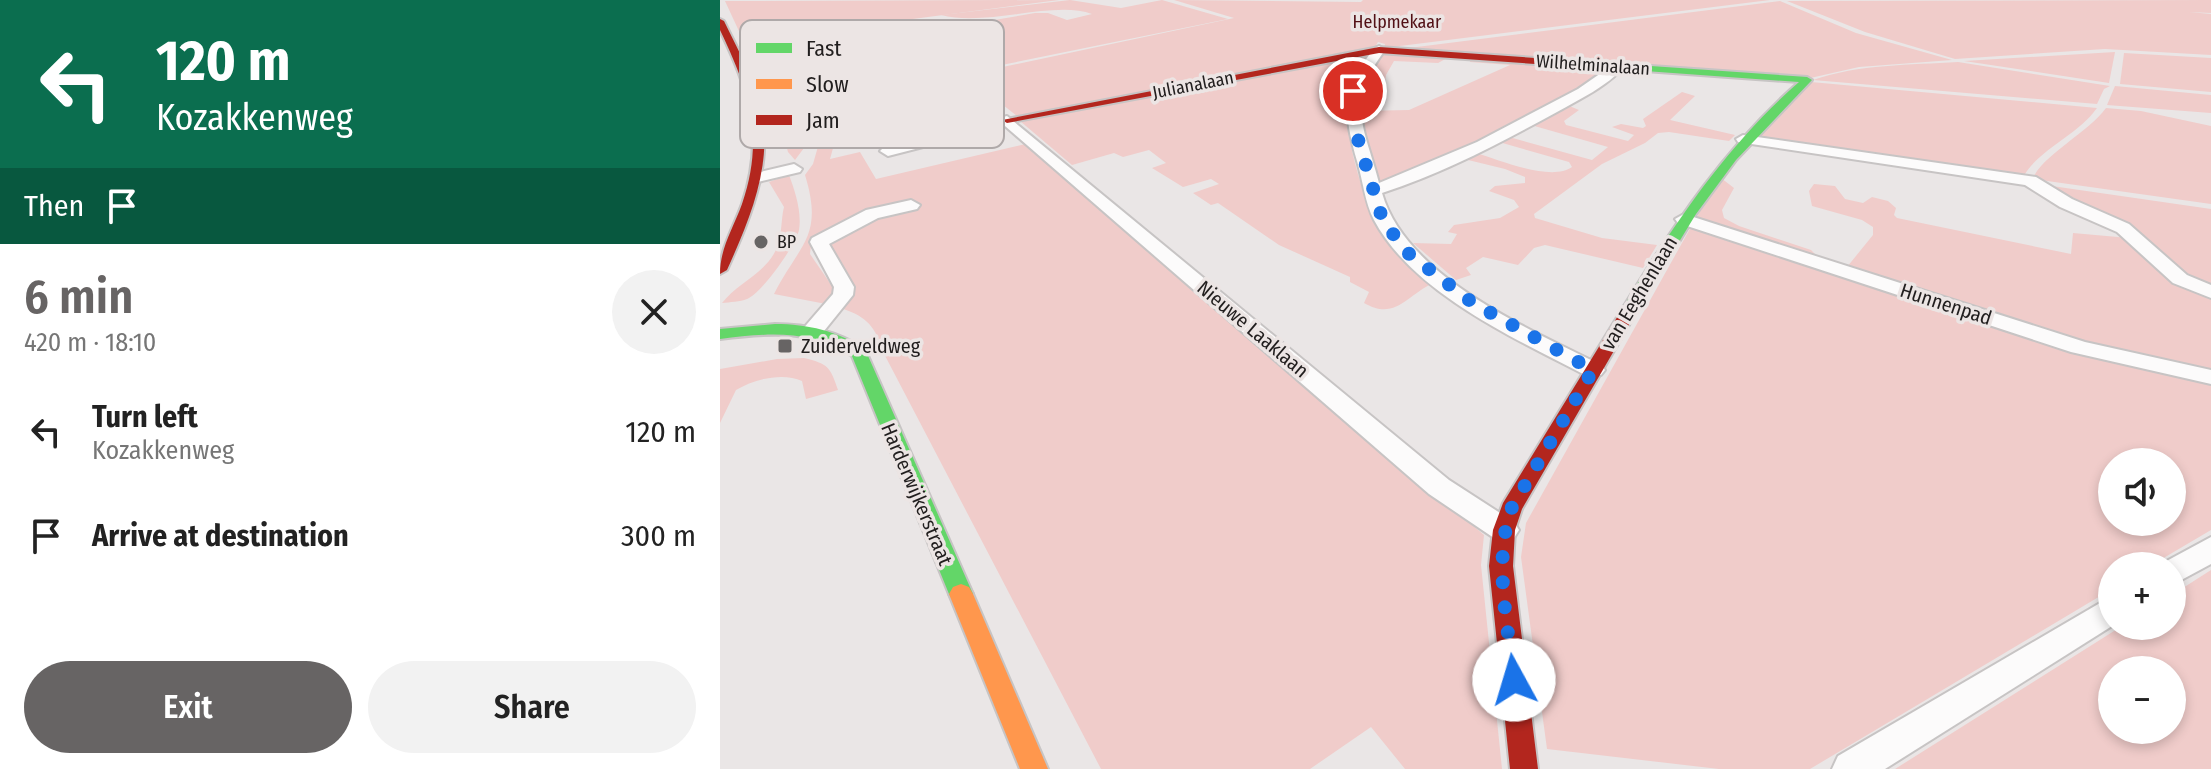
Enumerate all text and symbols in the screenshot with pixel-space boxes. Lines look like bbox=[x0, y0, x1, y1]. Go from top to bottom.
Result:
park label: Helpmekaar bbox=[1353, 11, 1442, 33]
legend bbox=[740, 20, 1004, 148]
text: 120 m bbox=[156, 28, 291, 95]
icon: left bbox=[24, 32, 128, 136]
text: Fast bbox=[806, 35, 842, 62]
street label: Wilhelminalaan bbox=[1535, 50, 1651, 80]
pin bbox=[1319, 57, 1387, 125]
street label: Julianalaan bbox=[1151, 66, 1235, 104]
icon: arrive bbox=[1331, 69, 1375, 113]
text: Slow bbox=[806, 71, 849, 98]
text: Kozakkenweg bbox=[156, 96, 353, 140]
text: Jam bbox=[806, 107, 840, 134]
icon: arrive bbox=[100, 184, 144, 228]
text: Then bbox=[24, 188, 84, 224]
place label: BP bbox=[777, 231, 796, 253]
street label: van Eeghenlaan bbox=[1596, 232, 1682, 354]
marker: BP bbox=[752, 233, 770, 251]
text: 6 min bbox=[24, 268, 133, 326]
button: close bbox=[612, 270, 696, 354]
street label: Nieuwe Laaklaan bbox=[1192, 275, 1314, 383]
street label: Hunnenpad bbox=[1897, 278, 1995, 330]
text: 420 m · 18:10 bbox=[24, 327, 156, 358]
place label: Zuiderveldweg bbox=[801, 334, 921, 358]
marker: Zuiderveldweg bbox=[776, 337, 794, 355]
text: Turn left bbox=[92, 399, 198, 435]
icon: left bbox=[24, 410, 68, 454]
text: 120 m bbox=[625, 414, 696, 450]
street label: Harderwijkerstraat bbox=[876, 419, 958, 569]
text: Kozakkenweg bbox=[92, 435, 234, 466]
map controls bbox=[2098, 448, 2186, 744]
button: sound bbox=[2098, 448, 2186, 536]
icon: arrive bbox=[24, 514, 68, 558]
text: Arrive at destination bbox=[92, 518, 349, 554]
text: 300 m bbox=[621, 518, 696, 554]
button: + bbox=[2098, 552, 2186, 640]
position arrow bbox=[1472, 638, 1556, 722]
button: − bbox=[2098, 656, 2186, 744]
button: Exit bbox=[24, 661, 352, 753]
button: Share bbox=[368, 661, 696, 753]

